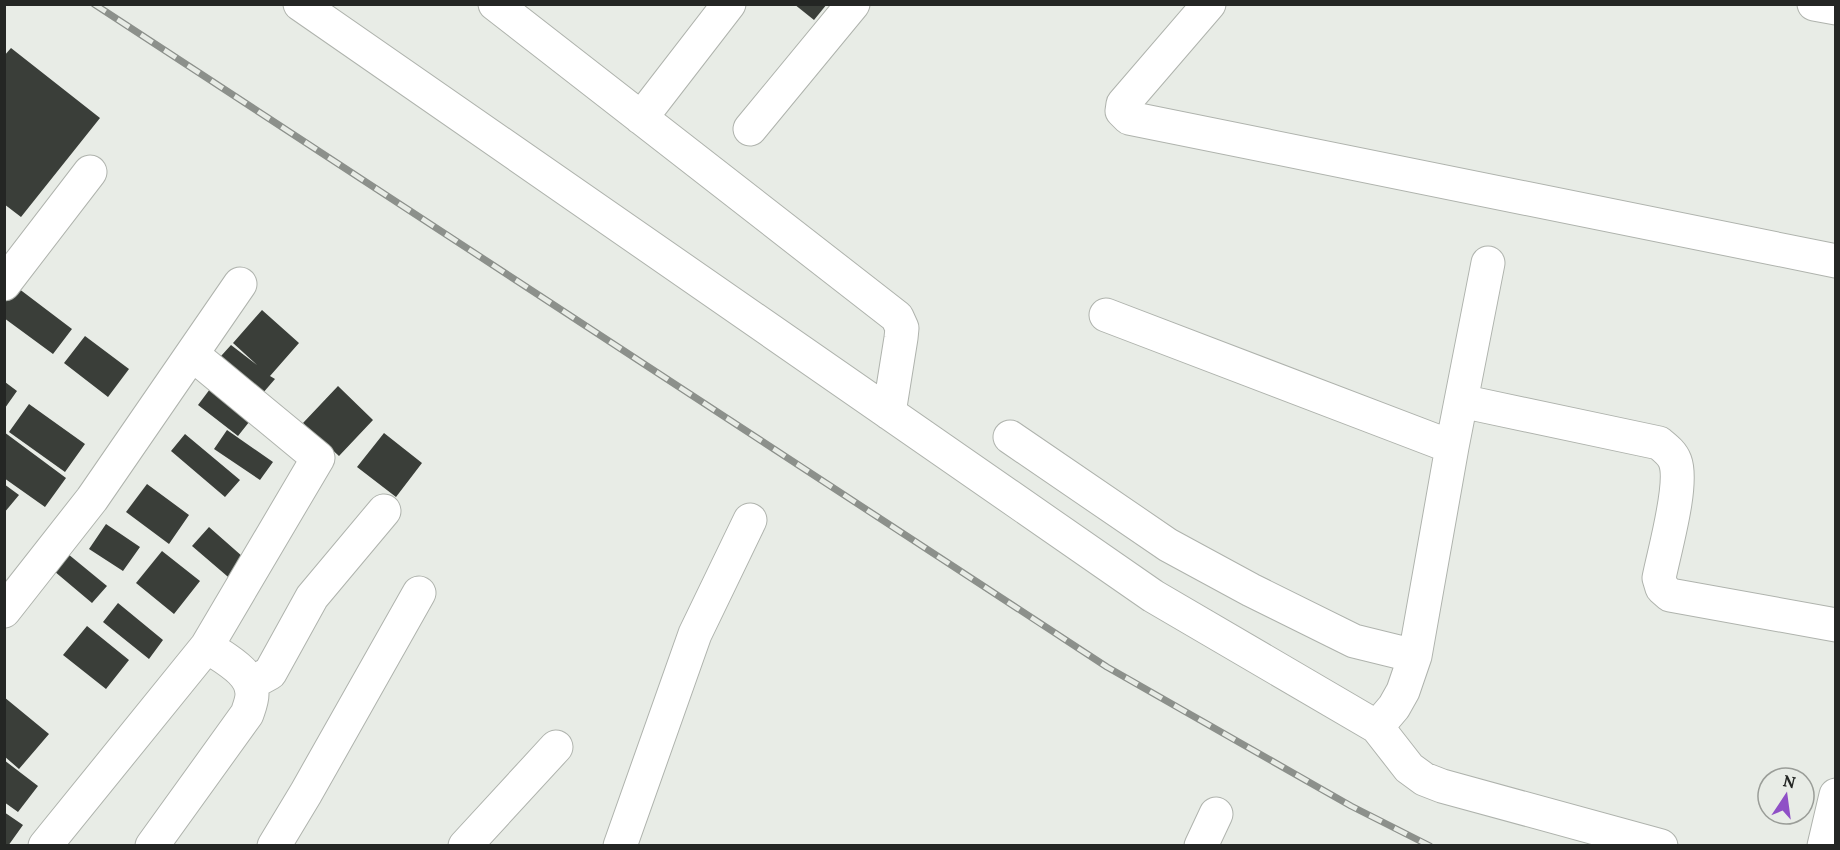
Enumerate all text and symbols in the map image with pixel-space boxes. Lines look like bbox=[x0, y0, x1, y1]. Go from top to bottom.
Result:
north arrow bbox=[1756, 766, 1816, 826]
text: N bbox=[1781, 770, 1798, 793]

